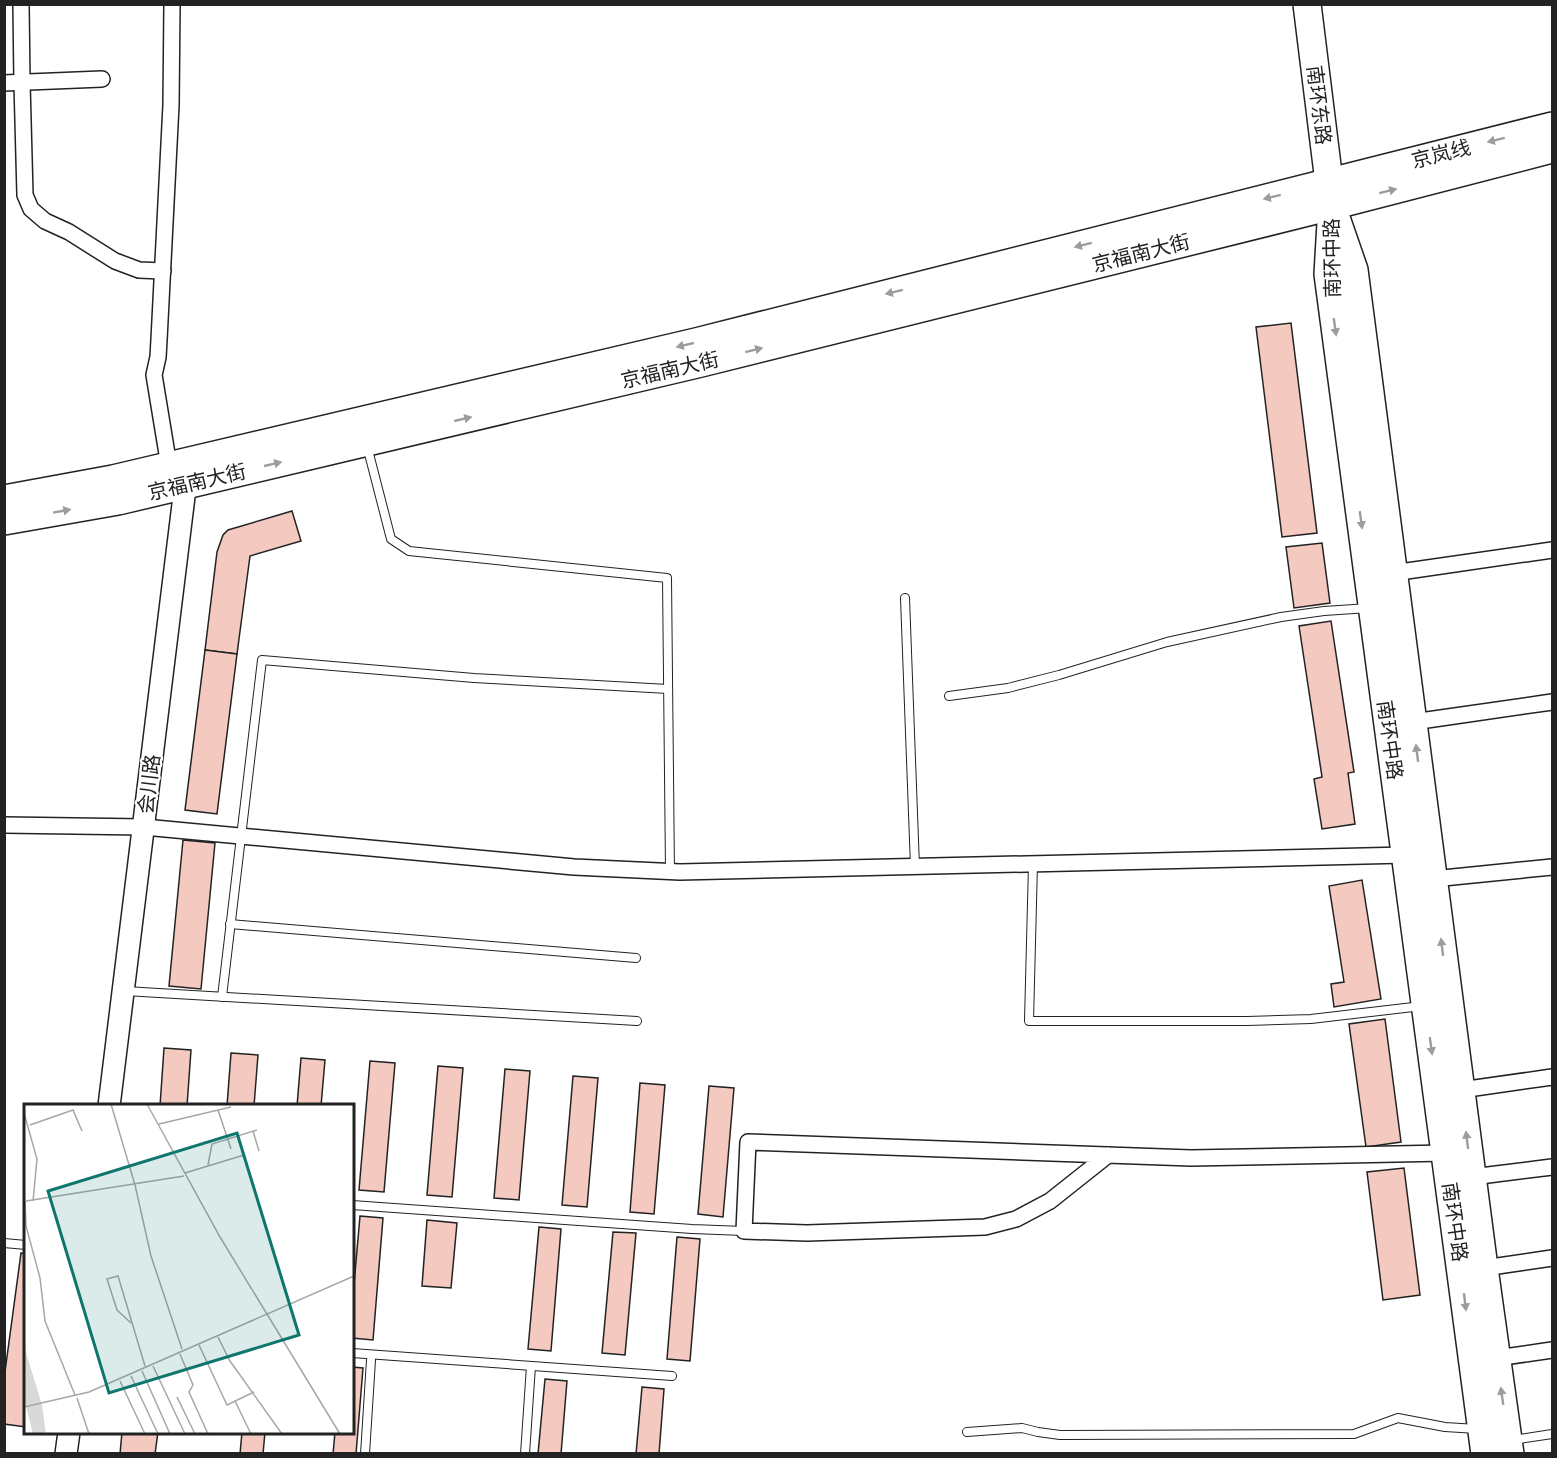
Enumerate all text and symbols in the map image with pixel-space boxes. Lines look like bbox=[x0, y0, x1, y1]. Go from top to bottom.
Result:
street label: 南环东路 bbox=[1302, 64, 1336, 146]
street label: 京岚线 bbox=[1409, 135, 1473, 173]
one-way arrow bbox=[1487, 136, 1505, 146]
one-way arrow bbox=[1379, 186, 1398, 196]
one-way arrow bbox=[1263, 193, 1281, 202]
street label: 南环中路 bbox=[1319, 218, 1345, 298]
street label: 京福南大街 bbox=[1090, 229, 1192, 277]
one-way arrow bbox=[1074, 240, 1092, 250]
one-way arrow bbox=[885, 288, 903, 298]
one-way arrow bbox=[1331, 317, 1340, 336]
one-way arrow bbox=[675, 340, 694, 350]
one-way arrow bbox=[745, 344, 764, 354]
street label: 京福南大街 bbox=[619, 347, 721, 393]
one-way arrow bbox=[453, 414, 472, 424]
street label: 京福南大街 bbox=[146, 459, 248, 505]
one-way arrow bbox=[264, 459, 282, 469]
one-way arrow bbox=[53, 506, 72, 515]
one-way arrow bbox=[1357, 511, 1366, 530]
street label: 南环中路 bbox=[1373, 699, 1407, 781]
one-way arrow bbox=[1412, 744, 1422, 763]
street label: 会川路 bbox=[133, 753, 165, 815]
one-way arrow bbox=[1438, 937, 1447, 956]
one-way arrow bbox=[1427, 1037, 1436, 1056]
inset map bbox=[24, 1104, 354, 1434]
one-way arrow bbox=[1463, 1130, 1472, 1149]
street label: 南环中路 bbox=[1438, 1181, 1472, 1263]
one-way arrow bbox=[1461, 1293, 1470, 1312]
one-way arrow bbox=[1497, 1386, 1506, 1405]

